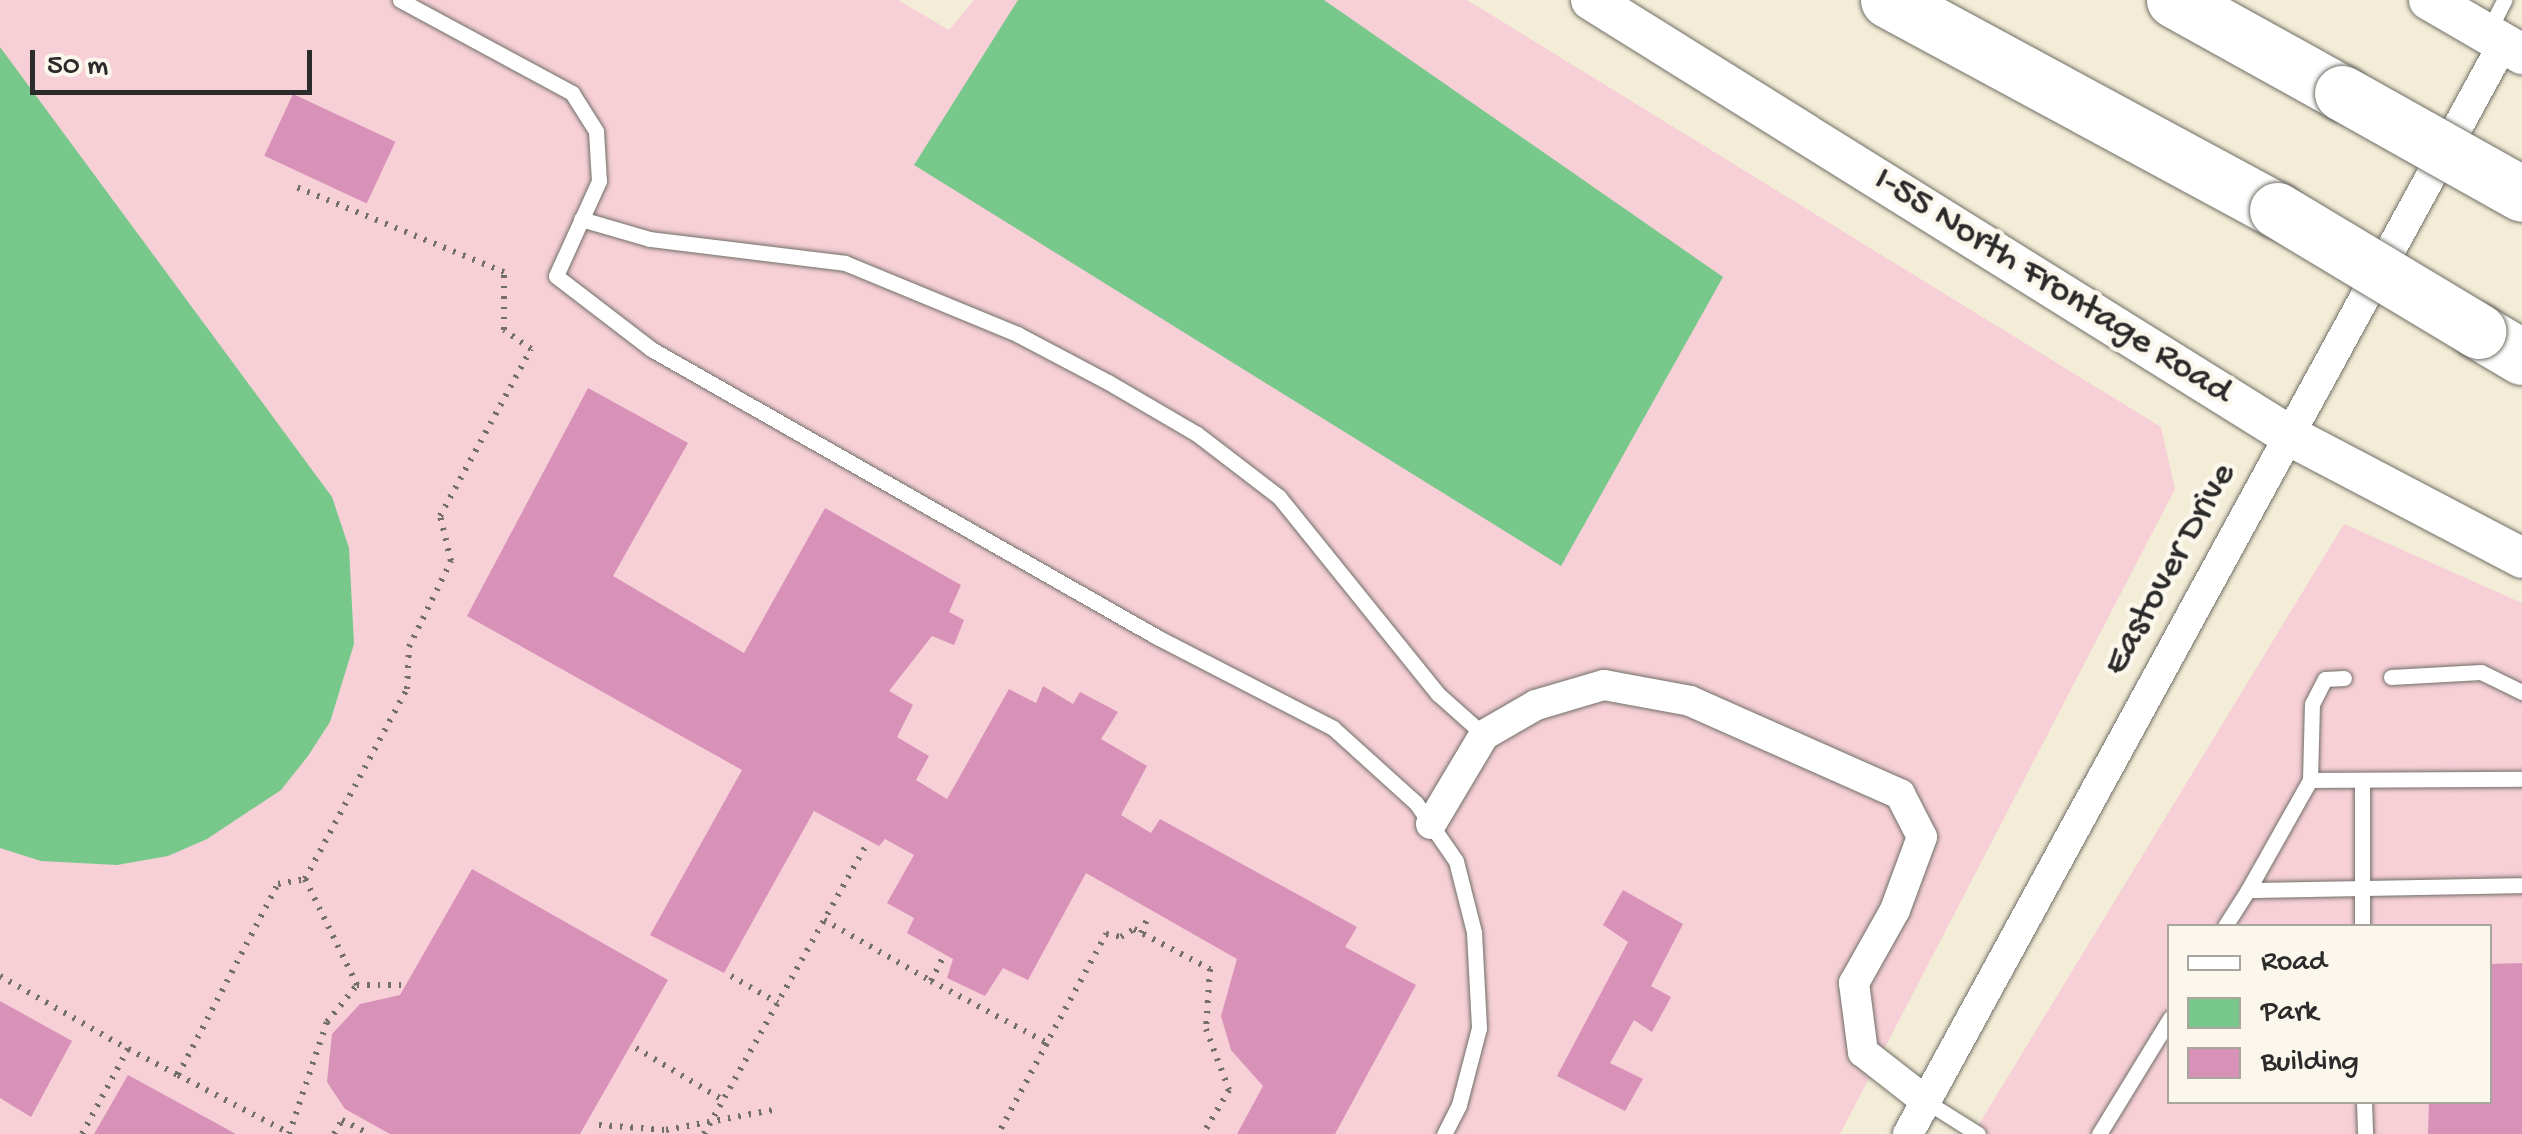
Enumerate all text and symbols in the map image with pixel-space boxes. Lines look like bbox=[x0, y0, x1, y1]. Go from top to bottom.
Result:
scale bar bbox=[35, 30, 318, 92]
text: 50 m bbox=[47, 50, 108, 85]
street label: I-55 North Frontage Road bbox=[1865, 158, 2239, 416]
street label: Eastover Drive bbox=[2094, 456, 2248, 684]
legend bbox=[2167, 924, 2492, 1104]
text: Road bbox=[2261, 946, 2327, 981]
text: Park bbox=[2261, 996, 2318, 1031]
text: Building bbox=[2261, 1046, 2359, 1081]

